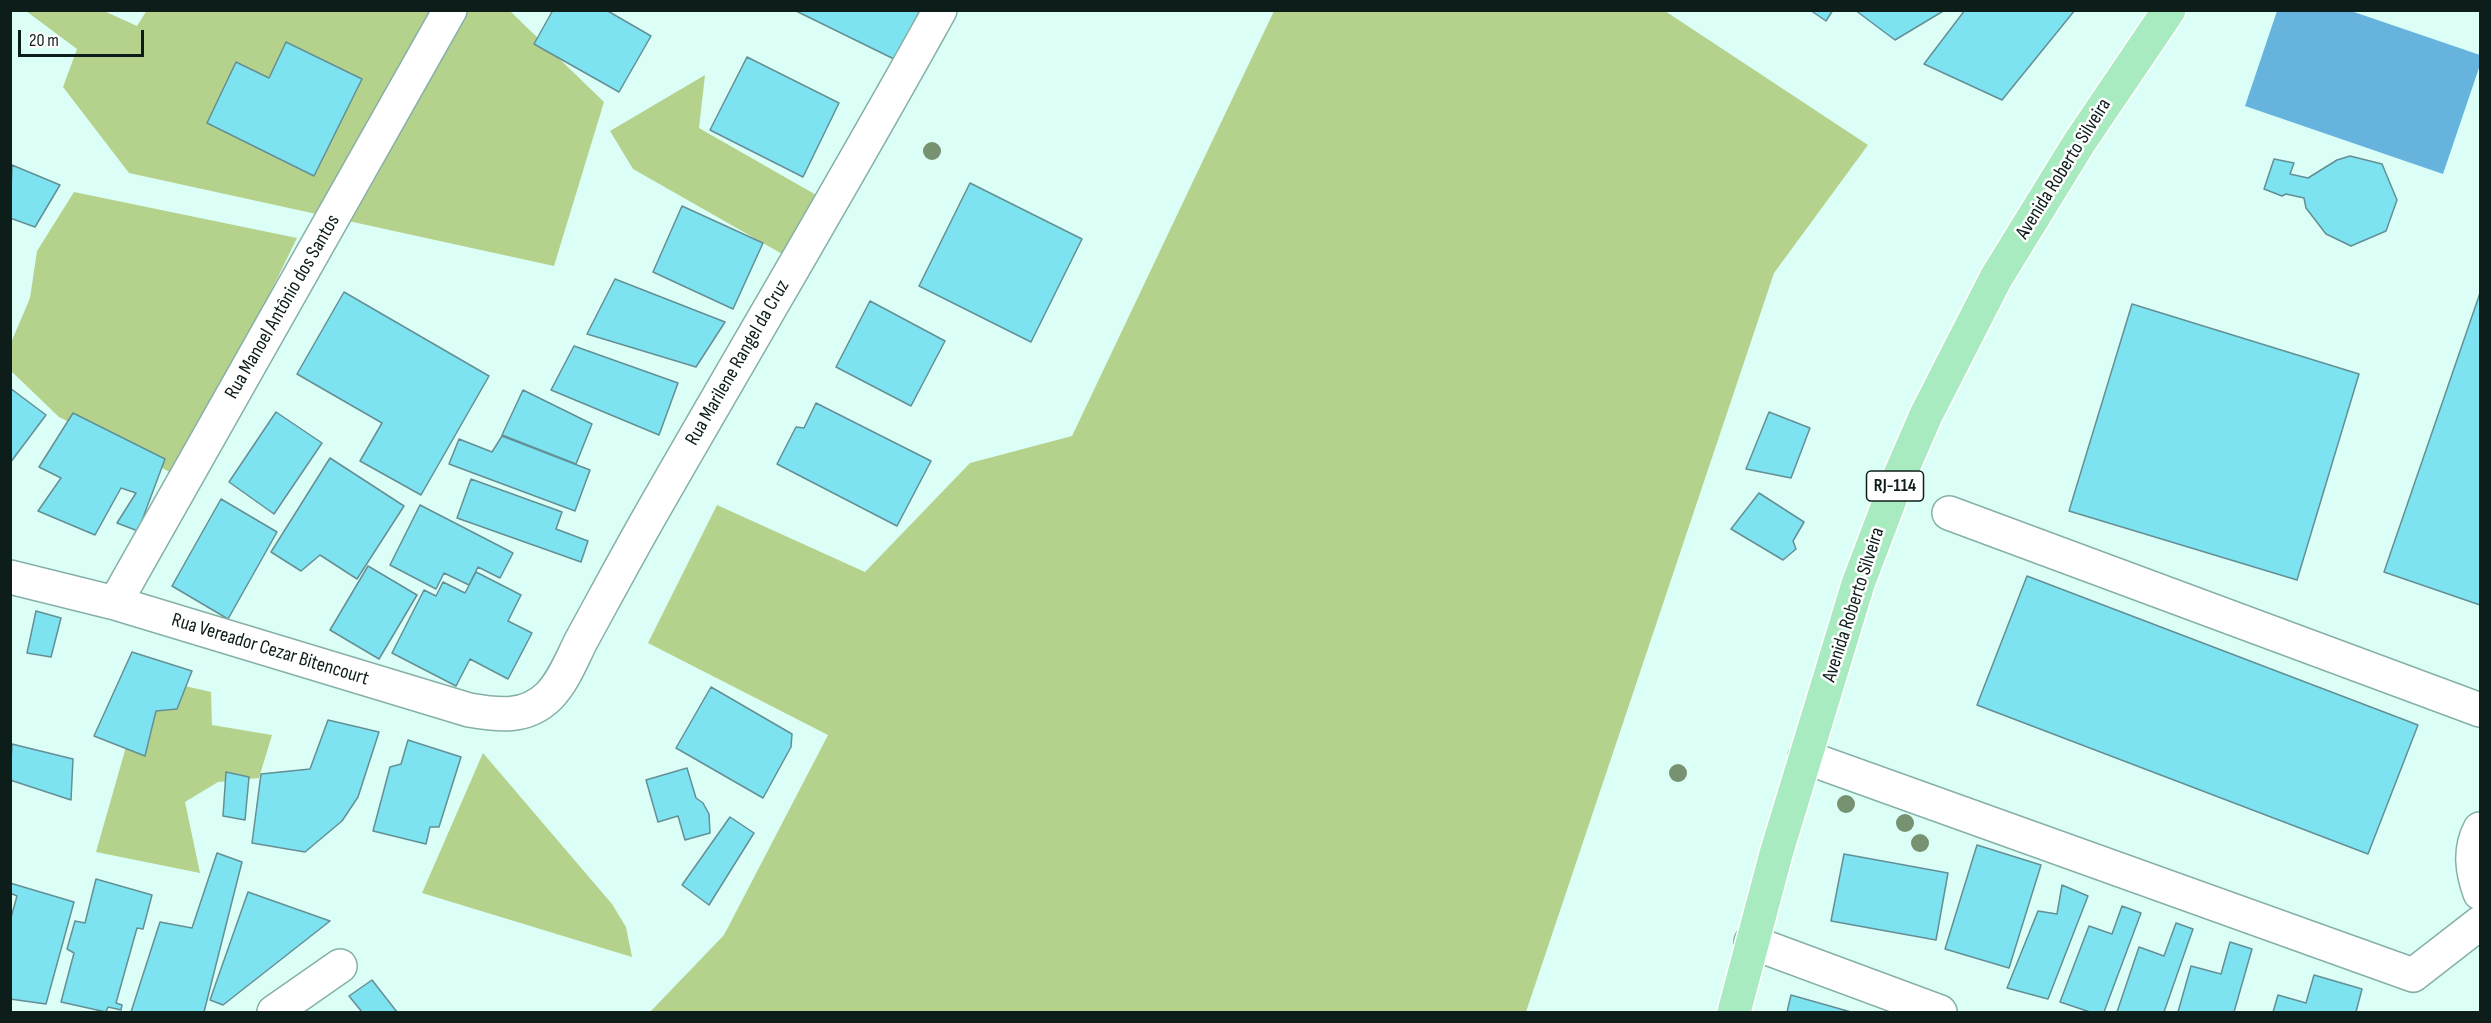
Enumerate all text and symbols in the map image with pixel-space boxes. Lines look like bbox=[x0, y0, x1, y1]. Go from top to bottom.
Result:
scale bar bbox=[21, 18, 147, 56]
text: 20 m bbox=[29, 30, 59, 51]
street label: Avenida Roberto Silveira bbox=[2011, 94, 2117, 244]
street label: Rua Manoel Antônio dos Santos bbox=[220, 211, 346, 403]
street label: Rua Marilene Rangel da Cruz bbox=[681, 276, 795, 450]
road number: RJ-114 bbox=[1866, 471, 1924, 501]
street label: Avenida Roberto Silveira bbox=[1818, 525, 1890, 685]
street label: Rua Vereador Cezar Bitencourt bbox=[169, 609, 371, 691]

